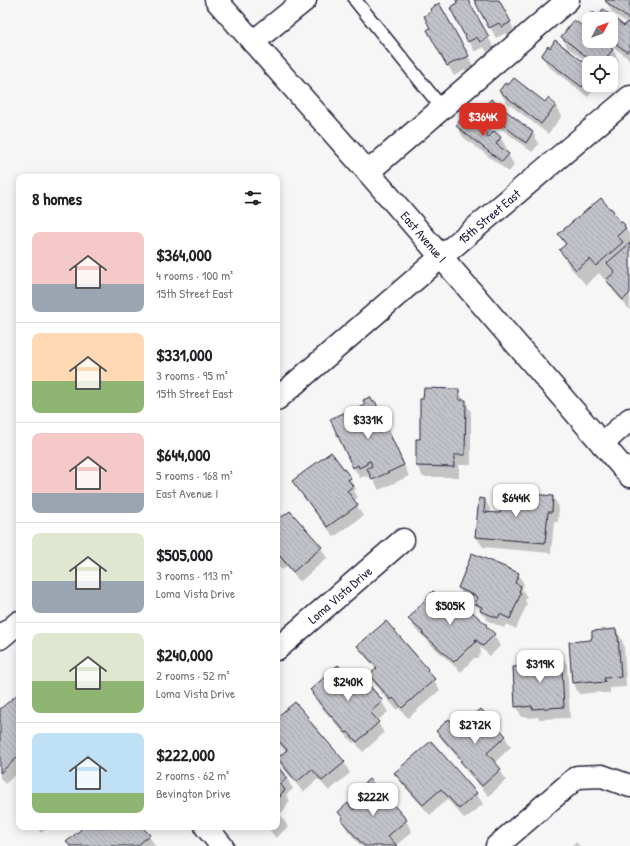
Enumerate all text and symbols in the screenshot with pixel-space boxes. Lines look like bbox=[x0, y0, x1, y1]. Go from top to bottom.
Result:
north arrow bbox=[582, 12, 618, 48]
map controls bbox=[582, 12, 618, 92]
button: locate bbox=[582, 56, 618, 92]
pin: $364K bbox=[455, 103, 511, 137]
text: $364K bbox=[468, 107, 498, 125]
street label: 15th Street East bbox=[454, 184, 525, 248]
text: 8 homes bbox=[32, 187, 82, 210]
icon: filters bbox=[242, 187, 264, 209]
street label: East Avenue I bbox=[397, 207, 451, 266]
text: $364,000 bbox=[156, 243, 212, 266]
icon: home bbox=[64, 248, 112, 296]
text: 4 rooms · 100 m² bbox=[156, 266, 233, 284]
text: 15th Street East bbox=[156, 284, 233, 302]
text: $331,000 bbox=[156, 343, 212, 366]
icon: home bbox=[64, 349, 112, 397]
text: 3 rooms · 95 m² bbox=[156, 366, 228, 384]
text: 15th Street East bbox=[156, 384, 233, 402]
pin: $331K bbox=[340, 406, 396, 440]
text: $331K bbox=[353, 410, 383, 428]
text: $644,000 bbox=[156, 443, 210, 466]
icon: home bbox=[64, 449, 112, 497]
text: 5 rooms · 168 m² bbox=[156, 466, 233, 484]
text: East Avenue I bbox=[156, 484, 218, 502]
pin: $644K bbox=[488, 484, 544, 518]
text: $644K bbox=[502, 488, 530, 506]
text: $505,000 bbox=[156, 543, 213, 566]
icon: home bbox=[64, 549, 112, 597]
street label: Loma Vista Drive bbox=[304, 562, 376, 627]
text: 3 rooms · 113 m² bbox=[156, 566, 233, 584]
text: Loma Vista Drive bbox=[156, 584, 235, 602]
pin: $505K bbox=[422, 592, 478, 626]
text: $505K bbox=[435, 596, 465, 614]
text: $240,000 bbox=[156, 643, 213, 666]
icon: home bbox=[64, 649, 112, 697]
pin: $319K bbox=[512, 650, 568, 684]
text: $319K bbox=[526, 654, 554, 672]
text: 2 rooms · 52 m² bbox=[156, 666, 229, 684]
pin: $240K bbox=[320, 668, 376, 702]
text: $240K bbox=[333, 672, 363, 690]
text: Loma Vista Drive bbox=[156, 684, 235, 702]
pin: $272K bbox=[447, 711, 503, 745]
text: $272K bbox=[459, 715, 491, 733]
text: $222,000 bbox=[156, 743, 215, 766]
icon: home bbox=[64, 749, 112, 797]
text: 2 rooms · 62 m² bbox=[156, 766, 229, 784]
pin: $222K bbox=[345, 783, 401, 817]
text: Bevington Drive bbox=[156, 784, 231, 802]
text: $222K bbox=[357, 787, 389, 805]

